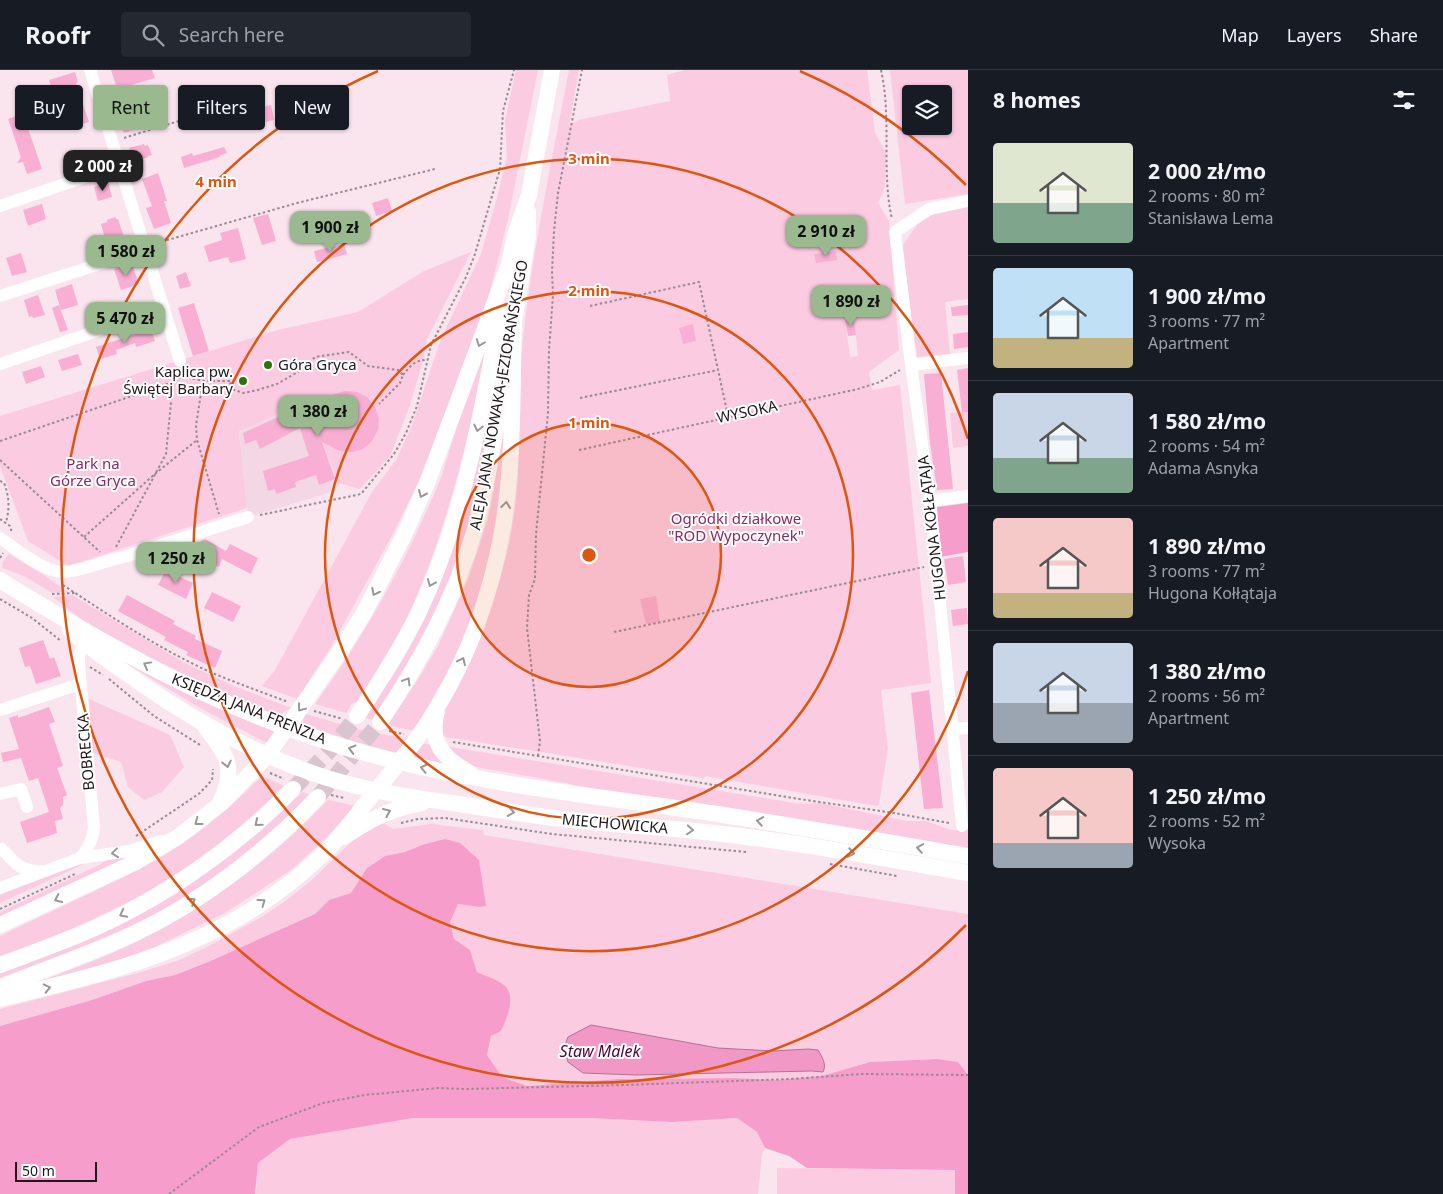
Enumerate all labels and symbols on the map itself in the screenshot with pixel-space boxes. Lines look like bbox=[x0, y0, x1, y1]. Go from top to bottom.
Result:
text: 3 min bbox=[568, 148, 610, 168]
pin: 2 000 zł bbox=[51, 150, 155, 192]
text: 4 min bbox=[195, 171, 237, 191]
pin: 1 900 zł bbox=[278, 210, 382, 253]
pin: 2 910 zł bbox=[774, 214, 878, 257]
pin: 1 580 zł bbox=[74, 234, 178, 277]
street label: ALEJA JANA NOWAKA-JEZIORAŃSKIEGO bbox=[464, 258, 532, 532]
text: 2 min bbox=[568, 280, 610, 300]
pin: 1 890 zł bbox=[799, 284, 903, 327]
pin: 5 470 zł bbox=[73, 302, 177, 344]
one-way arrow bbox=[476, 338, 487, 347]
place label: Góra Gryca bbox=[278, 354, 357, 374]
marker: Góra Gryca bbox=[262, 359, 274, 371]
place label: Kaplica pw. Świętej Barbary bbox=[123, 361, 233, 398]
marker: Kaplica pw. Świętej Barbary bbox=[237, 375, 249, 387]
pin: 1 380 zł bbox=[266, 394, 370, 437]
street label: WYSOKA bbox=[715, 395, 779, 427]
text: 1 min bbox=[568, 412, 610, 432]
one-way arrow bbox=[473, 423, 484, 432]
park label: Park na Górze Gryca bbox=[50, 453, 136, 490]
street label: HUGONA KOŁŁĄTAJA bbox=[912, 454, 950, 602]
one-way arrow bbox=[417, 489, 428, 498]
one-way arrow bbox=[500, 501, 511, 509]
park label: Ogródki działkowe "ROD Wypoczynek" bbox=[668, 508, 804, 545]
pin: 1 250 zł bbox=[124, 542, 228, 584]
centre of rings bbox=[580, 546, 598, 564]
one-way arrow bbox=[427, 578, 438, 587]
one-way arrow bbox=[370, 587, 381, 596]
one-way arrow bbox=[455, 657, 466, 666]
one-way arrow bbox=[143, 661, 152, 671]
street label: KSIĘDZA JANA FRENZLA bbox=[169, 668, 330, 748]
one-way arrow bbox=[400, 678, 410, 687]
one-way arrow bbox=[299, 702, 307, 711]
street label: BOBRECKA bbox=[72, 712, 98, 791]
one-way arrow bbox=[348, 745, 357, 755]
one-way arrow bbox=[221, 759, 232, 768]
one-way arrow bbox=[419, 763, 428, 774]
one-way arrow bbox=[506, 807, 515, 817]
one-way arrow bbox=[382, 808, 391, 819]
street label: MIECHOWICKA bbox=[561, 808, 669, 838]
one-way arrow bbox=[194, 816, 204, 825]
one-way arrow bbox=[755, 816, 763, 827]
one-way arrow bbox=[254, 817, 263, 826]
one-way arrow bbox=[686, 825, 694, 836]
one-way arrow bbox=[916, 843, 924, 853]
one-way arrow bbox=[110, 847, 118, 858]
one-way arrow bbox=[846, 848, 855, 858]
one-way arrow bbox=[54, 892, 63, 903]
one-way arrow bbox=[187, 897, 196, 907]
one-way arrow bbox=[256, 899, 266, 908]
one-way arrow bbox=[120, 908, 129, 918]
one-way arrow bbox=[43, 983, 52, 994]
water label: Staw Malek bbox=[560, 1040, 641, 1062]
scale bar bbox=[15, 1159, 98, 1182]

